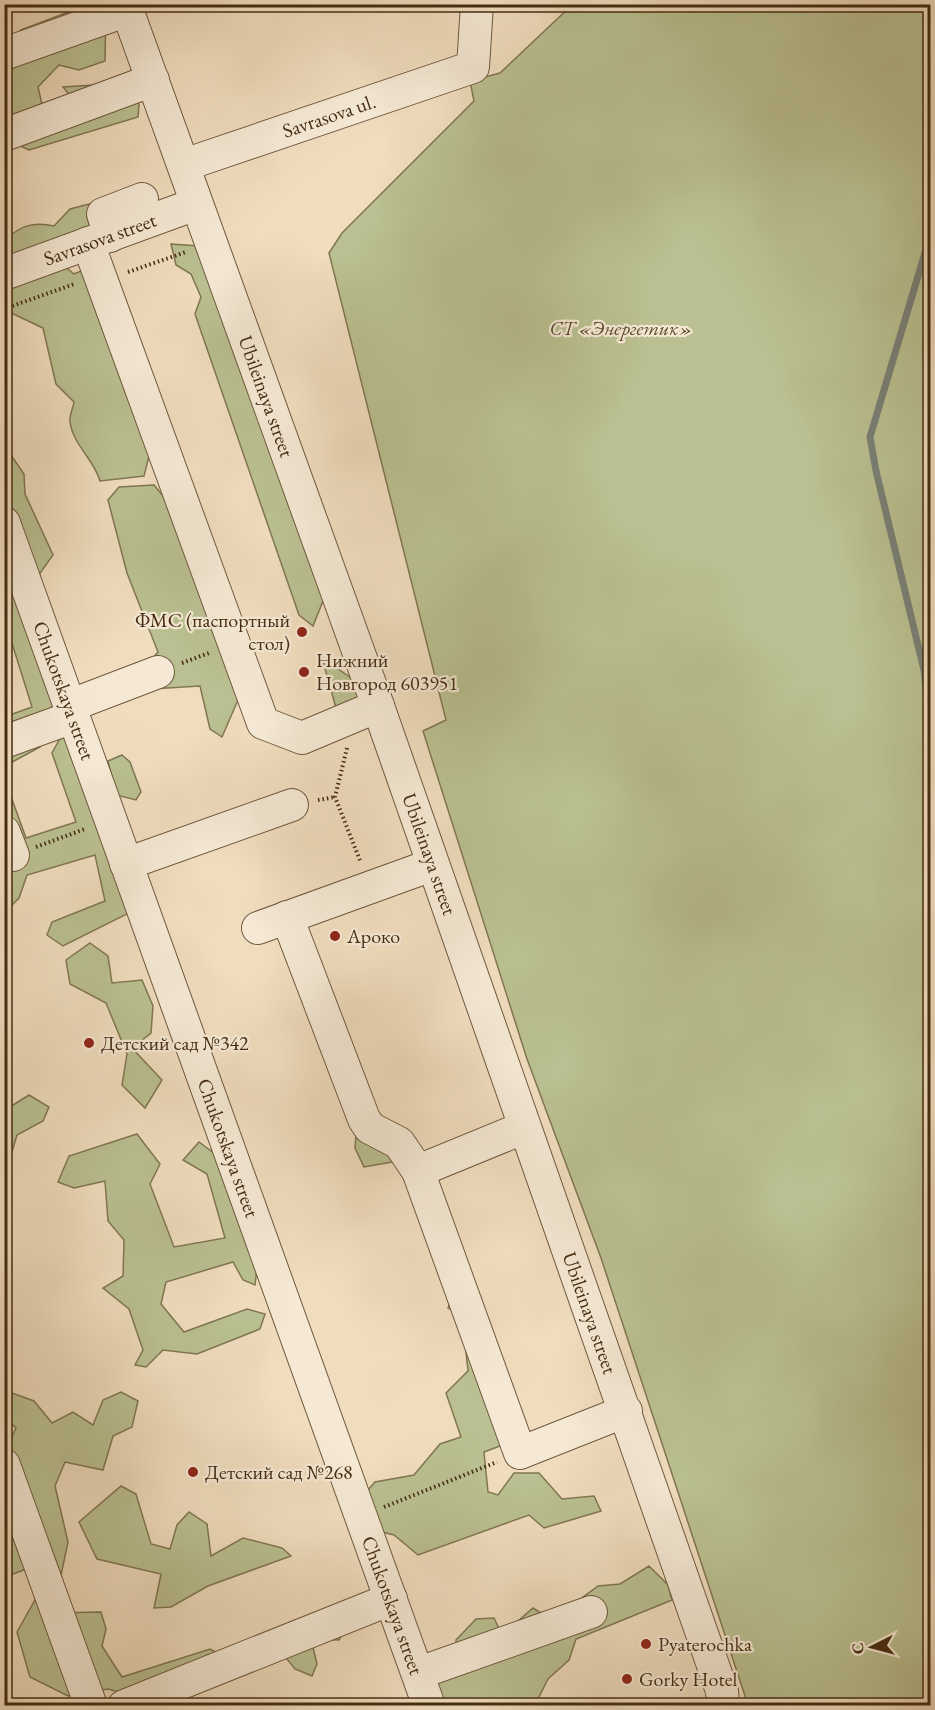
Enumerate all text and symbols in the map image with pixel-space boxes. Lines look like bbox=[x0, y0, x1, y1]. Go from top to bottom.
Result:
street label: Savrasova ul. bbox=[279, 88, 379, 144]
street label: Savrasova street bbox=[40, 206, 160, 271]
park label: СТ «Энергетик» bbox=[550, 315, 692, 341]
street label: Ubileinaya street bbox=[233, 332, 300, 461]
place label: ФМС (паспортный стол) bbox=[135, 607, 290, 656]
street label: Chukotskaya street bbox=[27, 617, 101, 764]
marker: ФМС (паспортный стол) bbox=[295, 625, 309, 639]
place label: Нижний Новгород 603951 bbox=[316, 647, 458, 696]
marker: Нижний Новгород 603951 bbox=[297, 665, 311, 679]
street label: Ubileinaya street bbox=[396, 790, 463, 919]
place label: Ароко bbox=[346, 923, 400, 949]
marker: Ароко bbox=[328, 929, 342, 943]
place label: Детский сад №342 bbox=[101, 1030, 249, 1056]
marker: Детский сад №342 bbox=[82, 1036, 96, 1050]
street label: Chukotskaya street bbox=[192, 1075, 266, 1222]
street label: Ubileinaya street bbox=[557, 1248, 623, 1378]
place label: Детский сад №268 bbox=[205, 1459, 353, 1485]
marker: Детский сад №268 bbox=[186, 1465, 200, 1479]
street label: Chukotskaya street bbox=[356, 1532, 430, 1679]
north arrow bbox=[842, 1617, 902, 1677]
place label: Pyaterochka bbox=[658, 1631, 752, 1657]
marker: Pyaterochka bbox=[639, 1637, 653, 1651]
text: С bbox=[847, 1642, 869, 1655]
place label: Gorky Hotel bbox=[639, 1666, 737, 1692]
marker: Gorky Hotel bbox=[620, 1672, 634, 1686]

